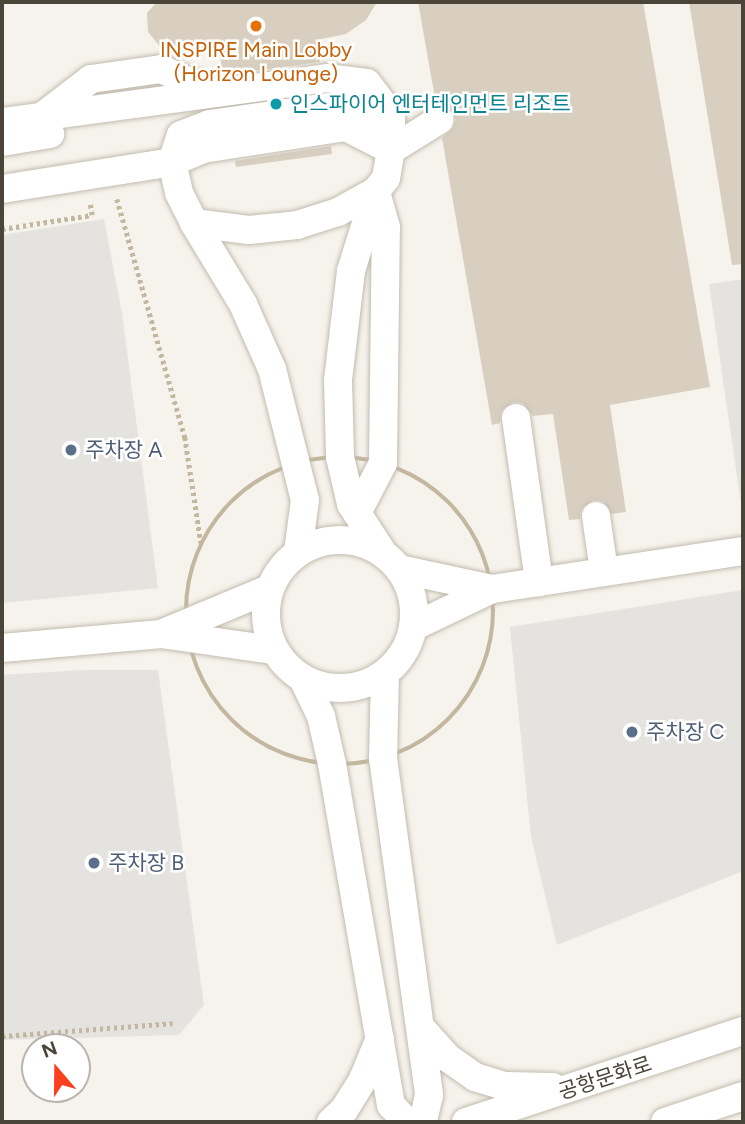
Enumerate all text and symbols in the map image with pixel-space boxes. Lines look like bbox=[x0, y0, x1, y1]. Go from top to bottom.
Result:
marker: INSPIRE Main Lobby (Horizon Lounge) bbox=[248, 18, 264, 34]
place label: INSPIRE Main Lobby (Horizon Lounge) bbox=[160, 37, 352, 87]
place label: 인스파이어 엔터테인먼트 리조트 bbox=[290, 91, 571, 117]
marker: 인스파이어 엔터테인먼트 리조트 bbox=[268, 96, 284, 112]
place label: 주차장 A bbox=[85, 437, 162, 463]
marker: 주차장 A bbox=[63, 442, 79, 458]
place label: 주차장 C bbox=[646, 719, 724, 745]
marker: 주차장 C bbox=[624, 724, 640, 740]
place label: 주차장 B bbox=[108, 850, 184, 876]
marker: 주차장 B bbox=[86, 855, 102, 871]
north arrow bbox=[21, 1033, 91, 1103]
text: N bbox=[38, 1036, 60, 1063]
street label: 공항문화로 bbox=[555, 1051, 655, 1105]

